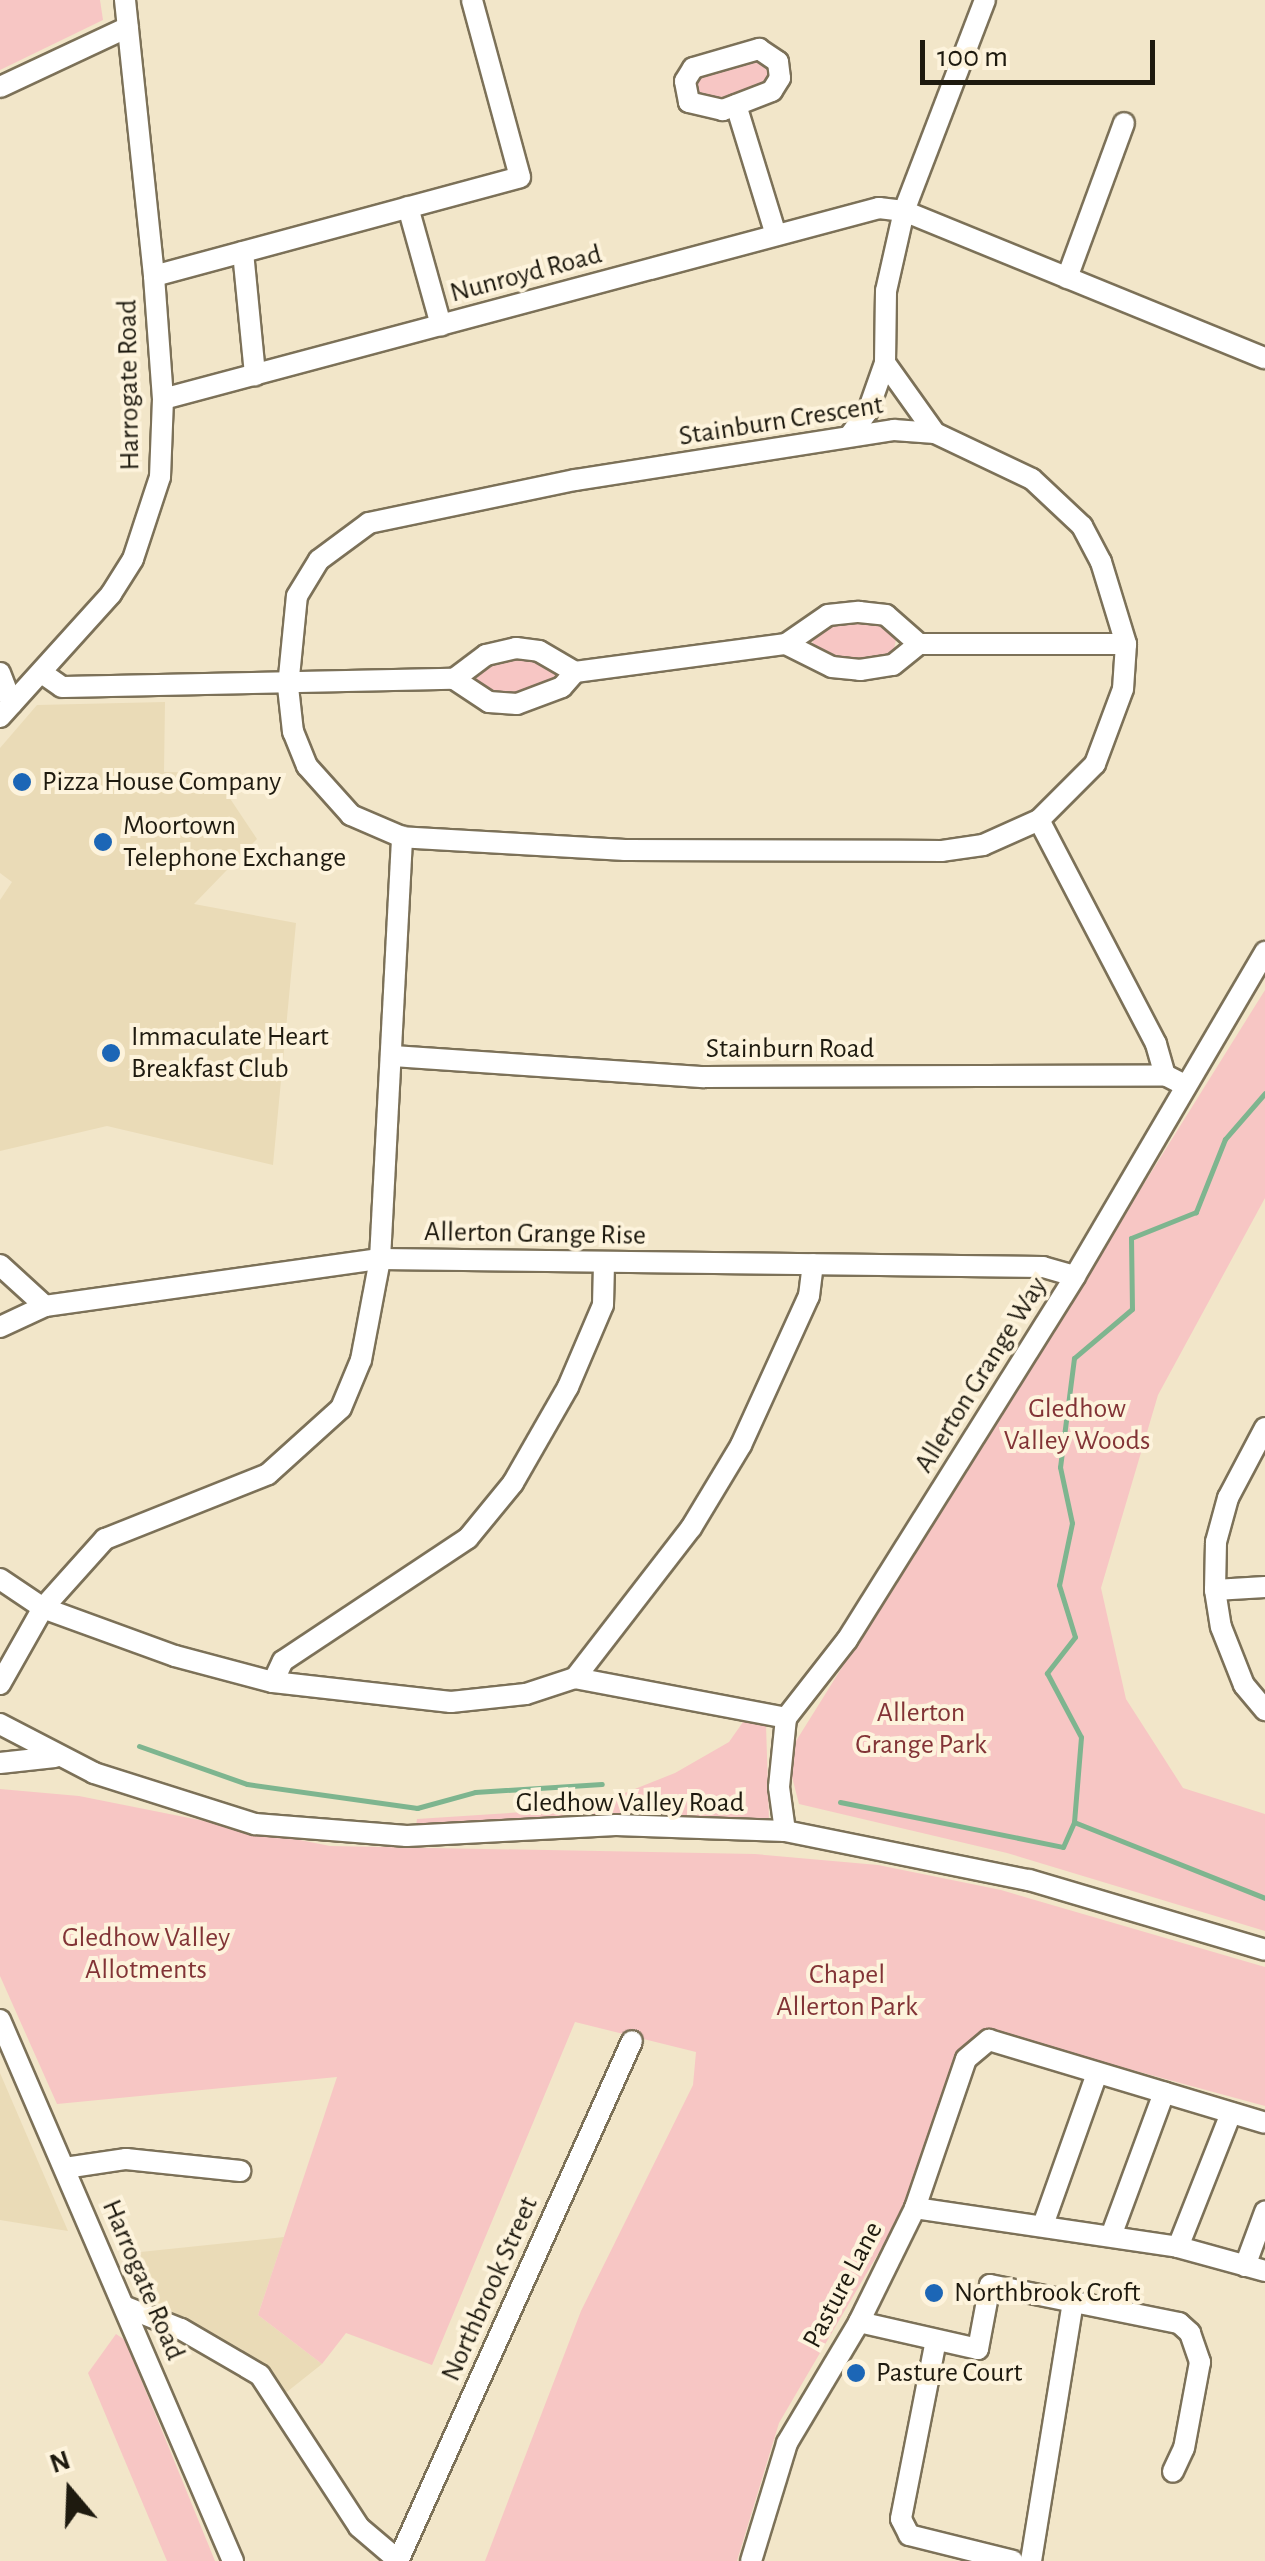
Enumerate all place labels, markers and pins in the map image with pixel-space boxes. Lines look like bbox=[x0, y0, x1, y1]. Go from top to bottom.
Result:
place label: Pizza House Company bbox=[42, 765, 281, 799]
marker: Pizza House Company bbox=[11, 771, 33, 793]
place label: Moortown Telephone Exchange bbox=[123, 809, 346, 875]
marker: Moortown Telephone Exchange bbox=[92, 831, 114, 853]
place label: Immaculate Heart Breakfast Club bbox=[131, 1020, 329, 1086]
marker: Immaculate Heart Breakfast Club bbox=[100, 1042, 122, 1064]
place label: Northbrook Croft bbox=[954, 2276, 1140, 2310]
marker: Northbrook Croft bbox=[923, 2282, 945, 2304]
place label: Pasture Court bbox=[876, 2356, 1022, 2390]
marker: Pasture Court bbox=[845, 2362, 867, 2384]

